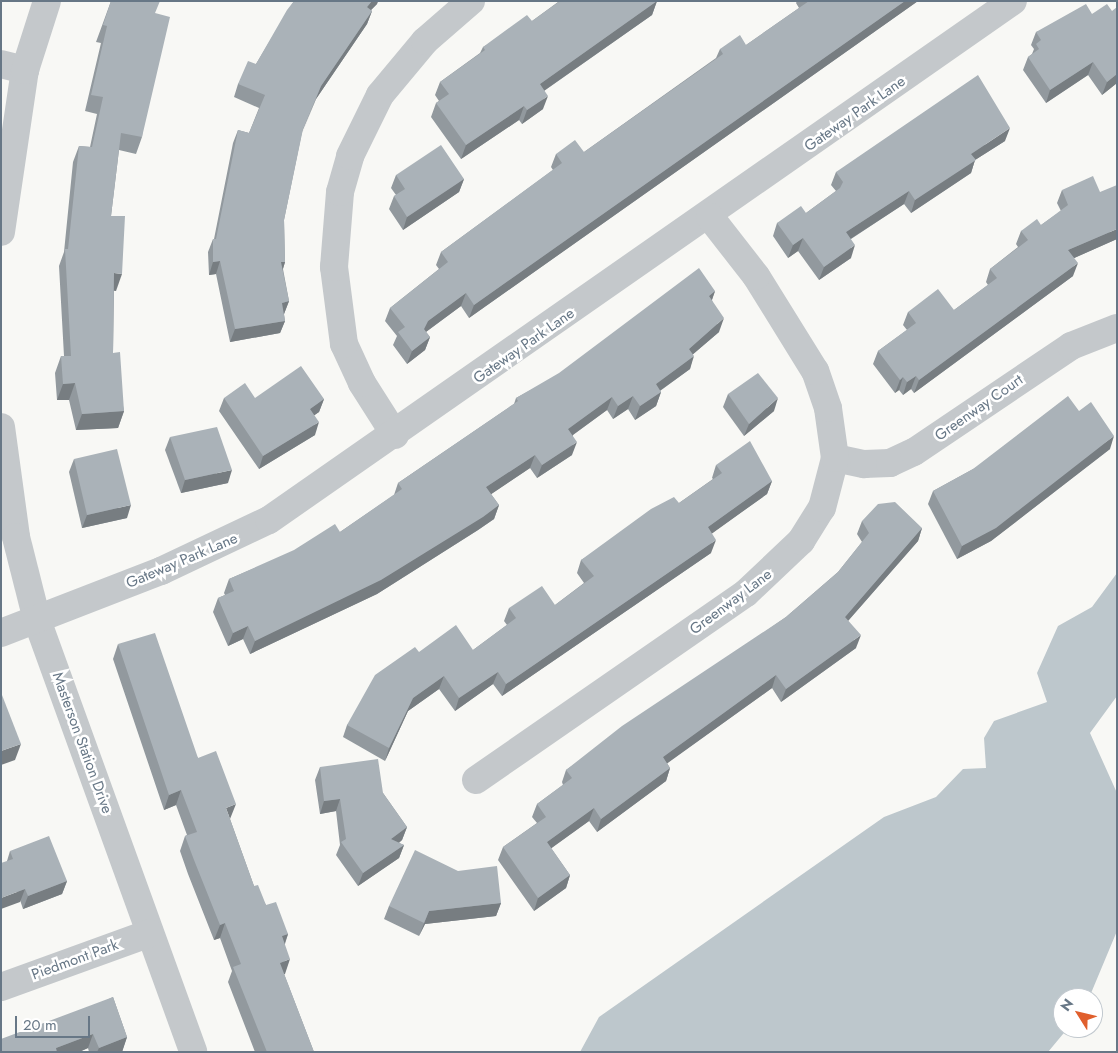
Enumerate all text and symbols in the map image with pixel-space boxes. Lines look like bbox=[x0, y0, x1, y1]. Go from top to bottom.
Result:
street label: Gateway Park Lane bbox=[801, 72, 909, 156]
street label: Gateway Park Lane bbox=[470, 304, 578, 388]
street label: Greenway Court bbox=[932, 371, 1026, 445]
street label: Gateway Park Lane bbox=[124, 529, 240, 593]
street label: Greenway Lane bbox=[687, 565, 775, 639]
street label: Masterson Station Drive bbox=[48, 670, 116, 816]
street label: Piedmont Park bbox=[29, 936, 121, 984]
north arrow bbox=[1053, 988, 1103, 1038]
text: N bbox=[1055, 994, 1078, 1015]
scale bar bbox=[18, 1006, 92, 1038]
text: 20 m bbox=[23, 1014, 57, 1036]

